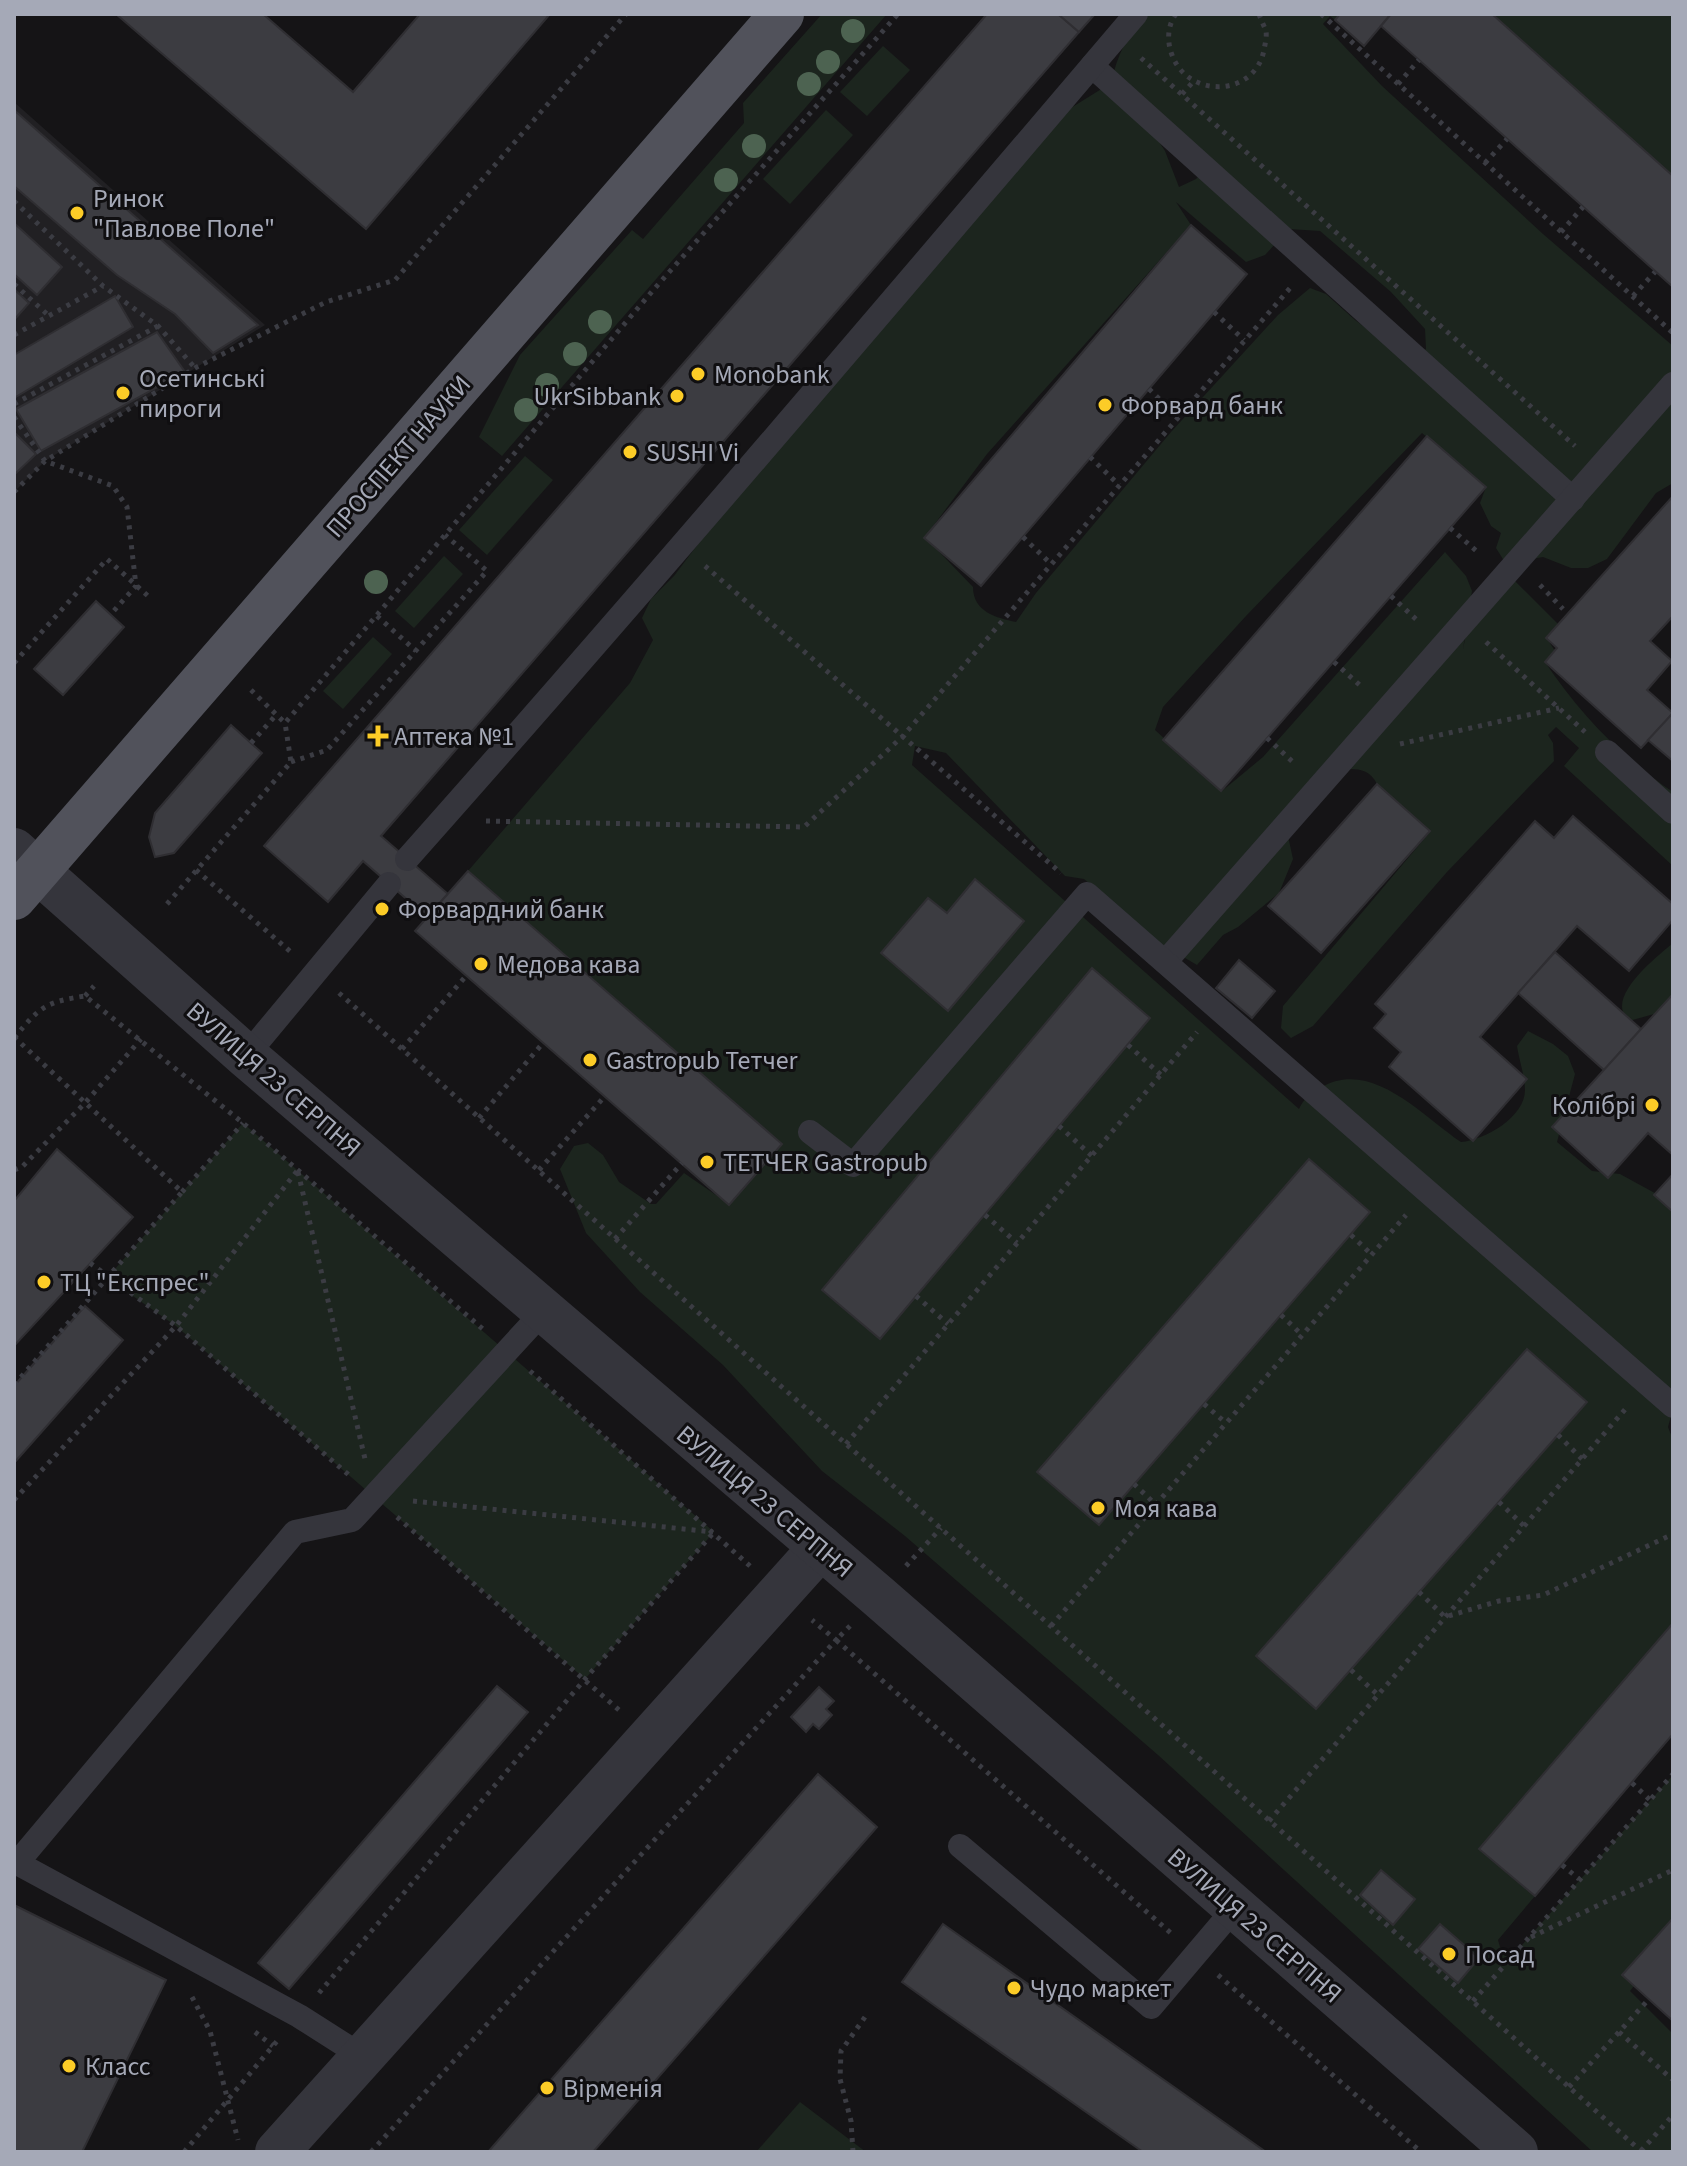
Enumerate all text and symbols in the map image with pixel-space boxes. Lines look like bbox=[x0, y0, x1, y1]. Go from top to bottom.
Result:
place label: Ринок "Павлове Поле" bbox=[93, 180, 275, 247]
marker: Ринок "Павлове Поле" bbox=[68, 204, 86, 222]
place label: Monobank bbox=[714, 356, 830, 393]
place label: Осетинські пироги bbox=[139, 360, 265, 427]
marker: Monobank bbox=[689, 365, 707, 383]
street label: ПРОСПЕКТ НАУКИ bbox=[317, 367, 480, 546]
place label: UkrSibbank bbox=[533, 378, 661, 415]
marker: Осетинські пироги bbox=[114, 384, 132, 402]
marker: UkrSibbank bbox=[668, 387, 686, 405]
place label: Форвард банк bbox=[1121, 387, 1283, 424]
marker: Форвард банк bbox=[1096, 396, 1114, 414]
place label: SUSHI Vi bbox=[646, 434, 739, 471]
marker: SUSHI Vi bbox=[621, 443, 639, 461]
place label: Аптека №1 bbox=[394, 718, 514, 755]
marker: Аптека №1 bbox=[369, 727, 387, 745]
place label: Форвардний банк bbox=[398, 891, 604, 928]
marker: Форвардний банк bbox=[373, 900, 391, 918]
place label: Медова кава bbox=[497, 946, 640, 983]
marker: Медова кава bbox=[472, 955, 490, 973]
street label: ВУЛИЦЯ 23 СЕРПНЯ bbox=[178, 993, 369, 1166]
place label: Gastropub Teтчеr bbox=[606, 1042, 799, 1079]
marker: Gastropub Teтчеr bbox=[581, 1051, 599, 1069]
place label: Колібрі bbox=[1552, 1087, 1636, 1124]
marker: Колібрі bbox=[1643, 1096, 1661, 1114]
place label: ТЕТЧЕR Gastropub bbox=[723, 1144, 928, 1181]
marker: ТЕТЧЕR Gastropub bbox=[698, 1153, 716, 1171]
place label: ТЦ "Експрес" bbox=[60, 1264, 210, 1301]
marker: ТЦ "Експрес" bbox=[35, 1273, 53, 1291]
street label: ВУЛИЦЯ 23 СЕРПНЯ bbox=[668, 1416, 861, 1586]
place label: Моя кава bbox=[1114, 1490, 1218, 1527]
marker: Моя кава bbox=[1089, 1499, 1107, 1517]
street label: ВУЛИЦЯ 23 СЕРПНЯ bbox=[1159, 1839, 1350, 2012]
place label: Посад bbox=[1465, 1936, 1535, 1973]
marker: Посад bbox=[1440, 1945, 1458, 1963]
place label: Чудо маркет bbox=[1030, 1970, 1172, 2007]
marker: Чудо маркет bbox=[1005, 1979, 1023, 1997]
place label: Класс bbox=[85, 2048, 151, 2085]
marker: Класс bbox=[60, 2057, 78, 2075]
place label: Вірменія bbox=[563, 2070, 663, 2107]
marker: Вірменія bbox=[538, 2079, 556, 2097]

